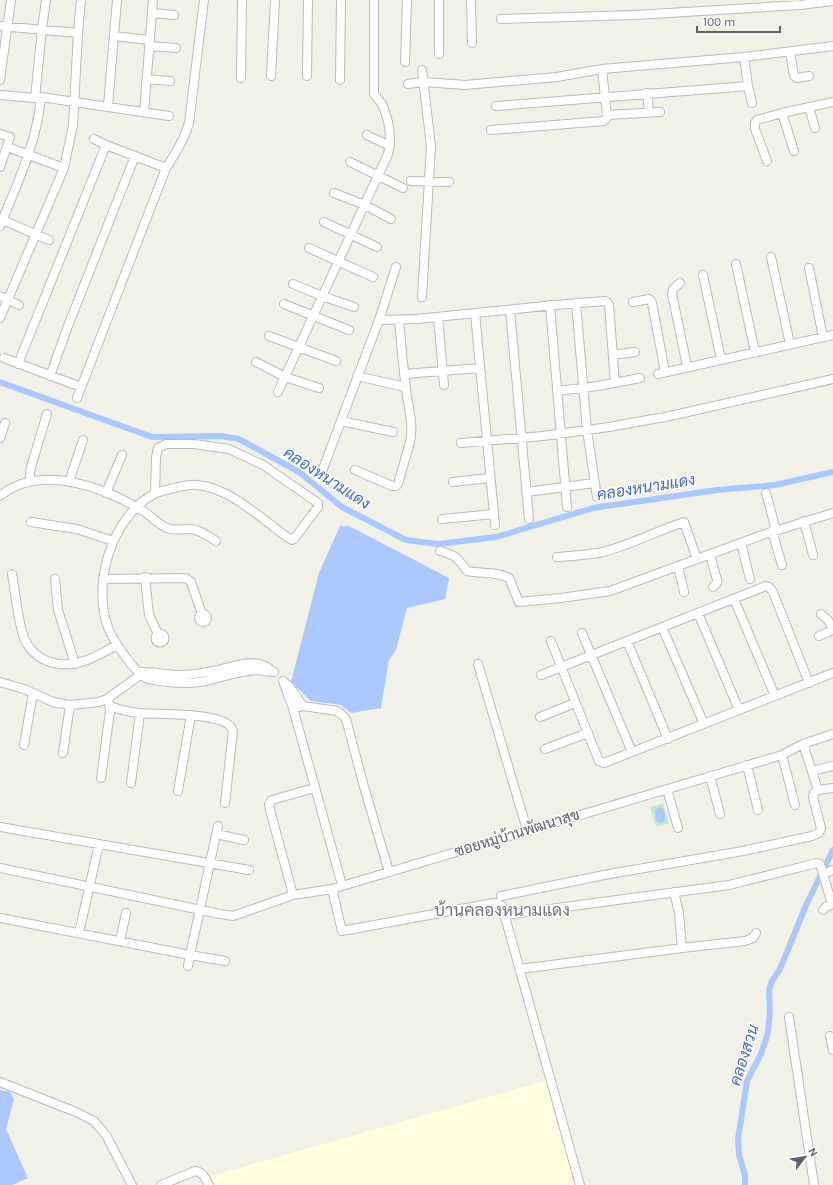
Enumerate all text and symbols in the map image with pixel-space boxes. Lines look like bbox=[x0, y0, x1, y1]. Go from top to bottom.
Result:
scale bar bbox=[697, 8, 780, 34]
text: 100 m bbox=[703, 15, 735, 29]
water label: คลองหนามแดง bbox=[280, 443, 374, 513]
water label: คลองหนามแดง bbox=[595, 470, 697, 504]
street label: ซอยหมู่บ้านพัฒนาสุข bbox=[452, 804, 582, 862]
district label: บ้านคลองหนามแดง bbox=[434, 900, 570, 920]
water label: คลองสวน bbox=[725, 1022, 763, 1088]
north arrow bbox=[785, 1137, 825, 1177]
text: N bbox=[806, 1145, 821, 1159]

